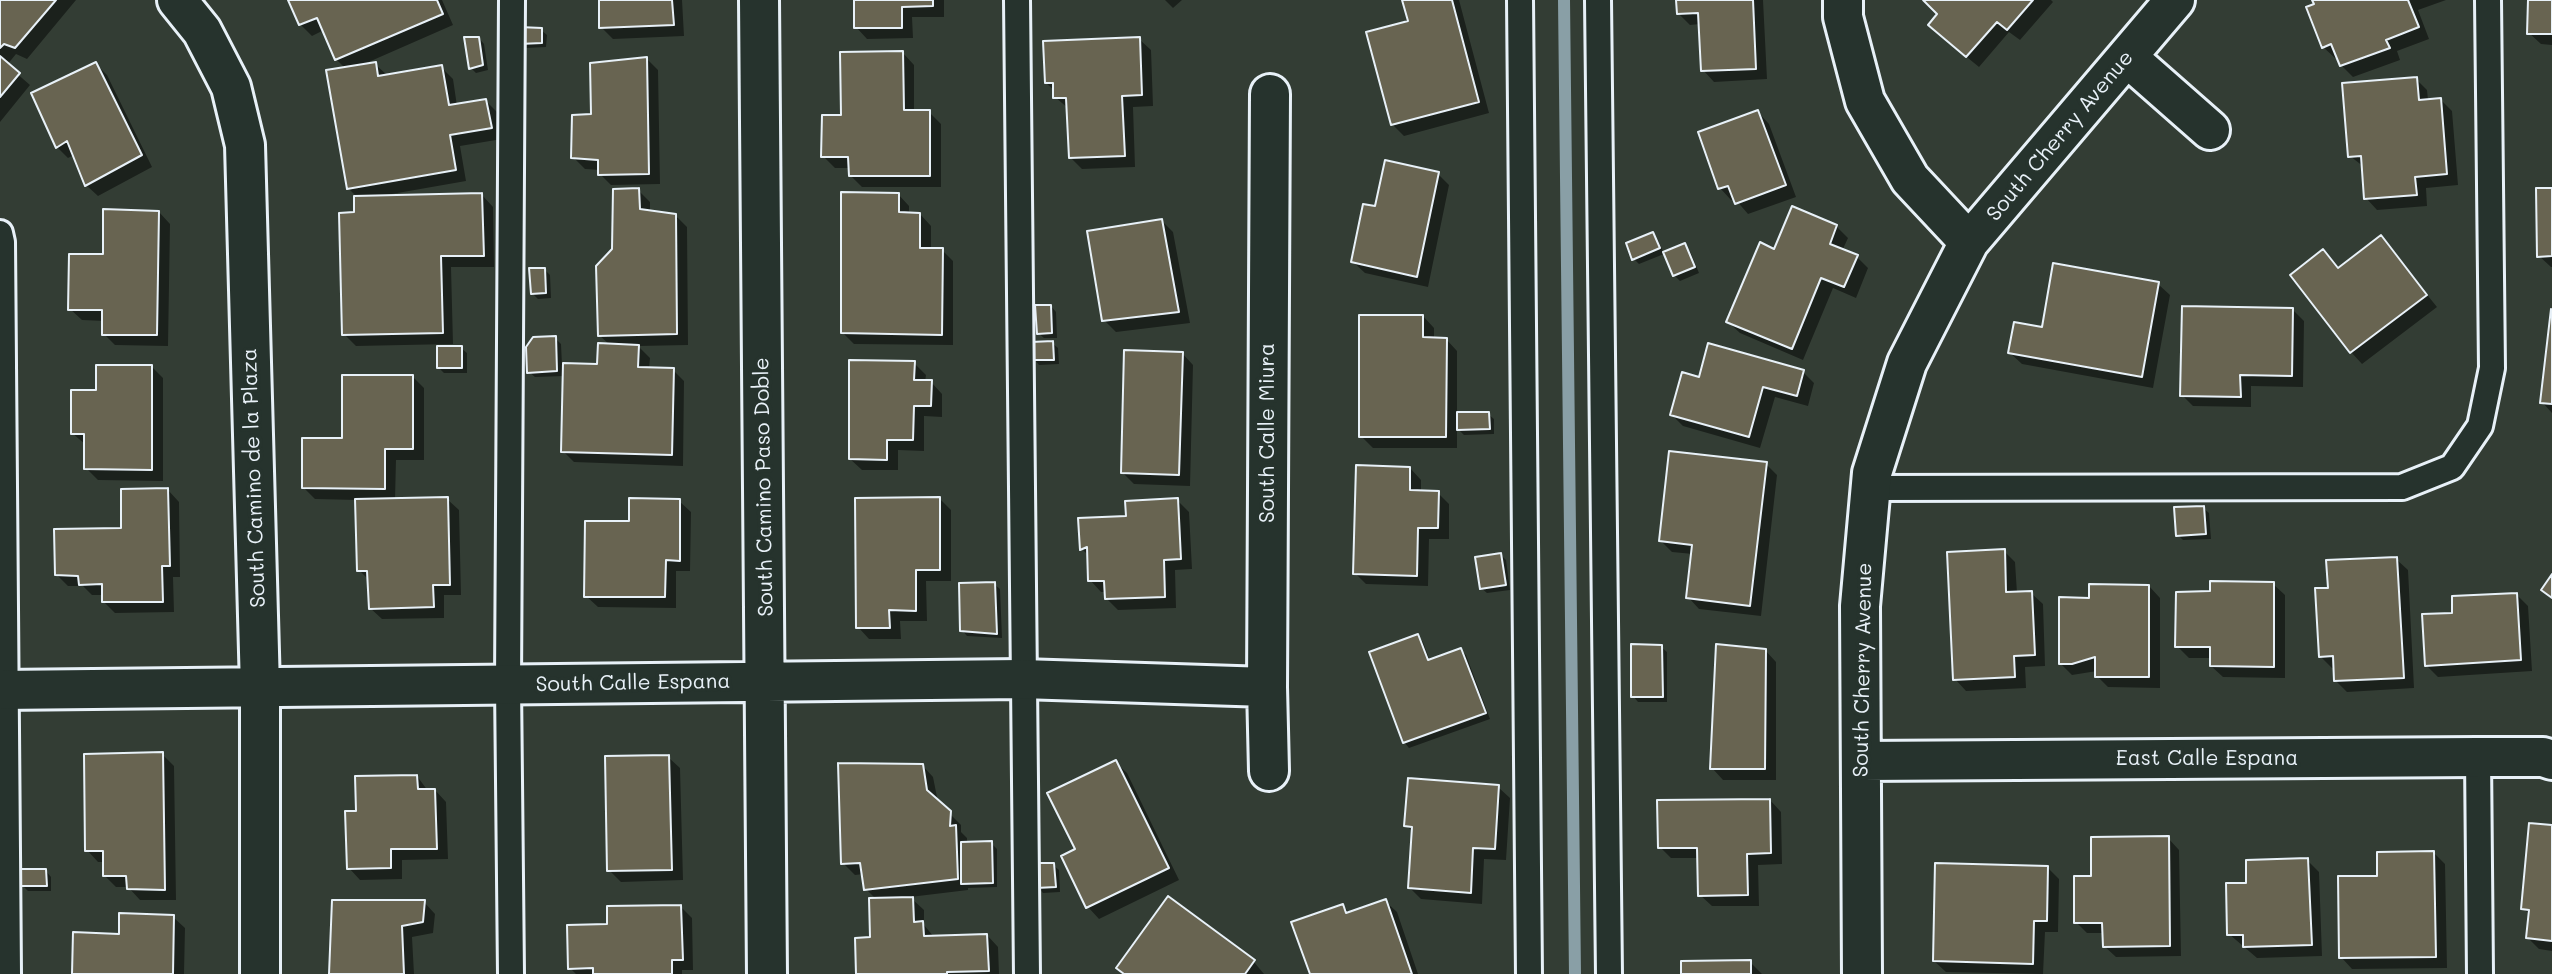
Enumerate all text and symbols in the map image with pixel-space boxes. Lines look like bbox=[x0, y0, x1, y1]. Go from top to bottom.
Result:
street label: South Cherry Avenue bbox=[1981, 46, 2139, 226]
street label: South Calle Miura bbox=[1255, 343, 1281, 523]
street label: South Camino de la Plaza bbox=[237, 348, 271, 608]
street label: South Camino Paso Doble bbox=[749, 357, 779, 617]
street label: South Cherry Avenue bbox=[1849, 562, 1877, 778]
street label: South Calle Espana bbox=[535, 669, 731, 697]
street label: East Calle Espana bbox=[2116, 746, 2298, 772]

